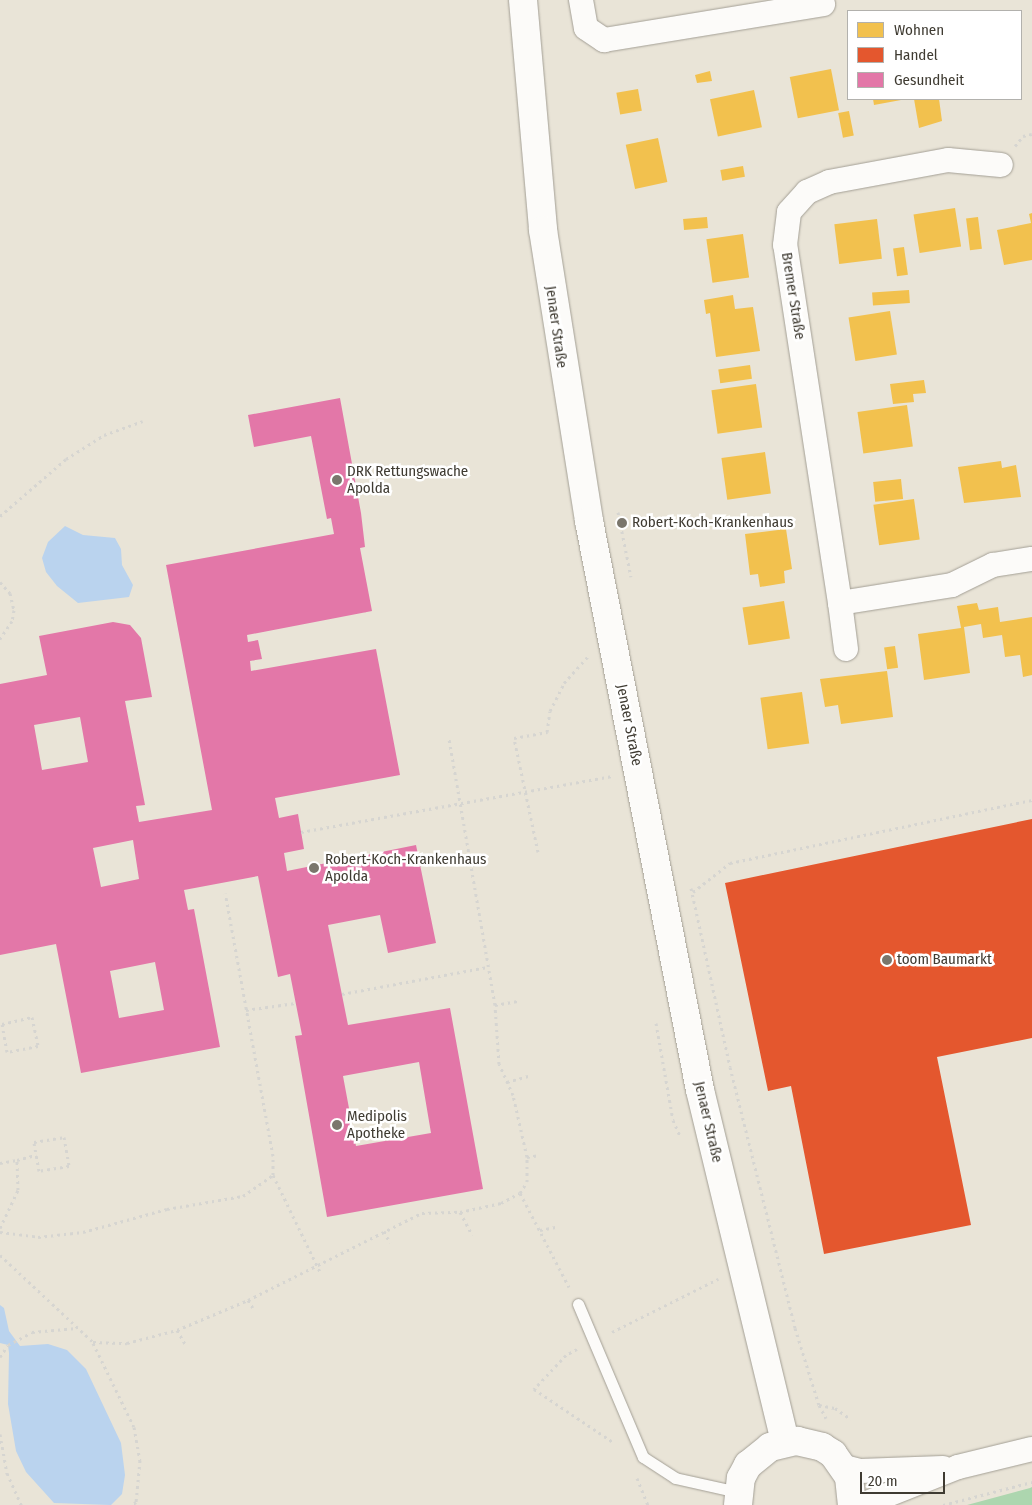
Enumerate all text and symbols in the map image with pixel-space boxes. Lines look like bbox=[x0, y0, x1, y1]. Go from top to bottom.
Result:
legend bbox=[847, 10, 1022, 100]
text: Wohnen bbox=[894, 21, 944, 39]
text: Handel bbox=[894, 46, 938, 64]
text: Gesundheit bbox=[894, 71, 964, 89]
street label: Bremer Straße bbox=[777, 251, 809, 341]
street label: Jenaer Straße bbox=[541, 285, 571, 369]
place label: DRK Rettungswache Apolda bbox=[347, 462, 468, 497]
marker: DRK Rettungswache Apolda bbox=[331, 474, 343, 486]
place label: Robert-Koch-Krankenhaus bbox=[632, 514, 793, 532]
marker: Robert-Koch-Krankenhaus bbox=[616, 517, 628, 529]
street label: Jenaer Straße bbox=[612, 683, 646, 767]
place label: Robert-Koch-Krankenhaus Apolda bbox=[325, 850, 486, 885]
marker: Robert-Koch-Krankenhaus Apolda bbox=[307, 861, 321, 875]
place label: toom Baumarkt bbox=[897, 951, 992, 969]
marker: toom Baumarkt bbox=[881, 954, 893, 966]
street label: Jenaer Straße bbox=[690, 1080, 726, 1164]
place label: Medipolis Apotheke bbox=[347, 1107, 407, 1142]
marker: Medipolis Apotheke bbox=[331, 1119, 343, 1131]
scale bar bbox=[862, 1462, 947, 1494]
text: 20 m bbox=[868, 1472, 898, 1490]

